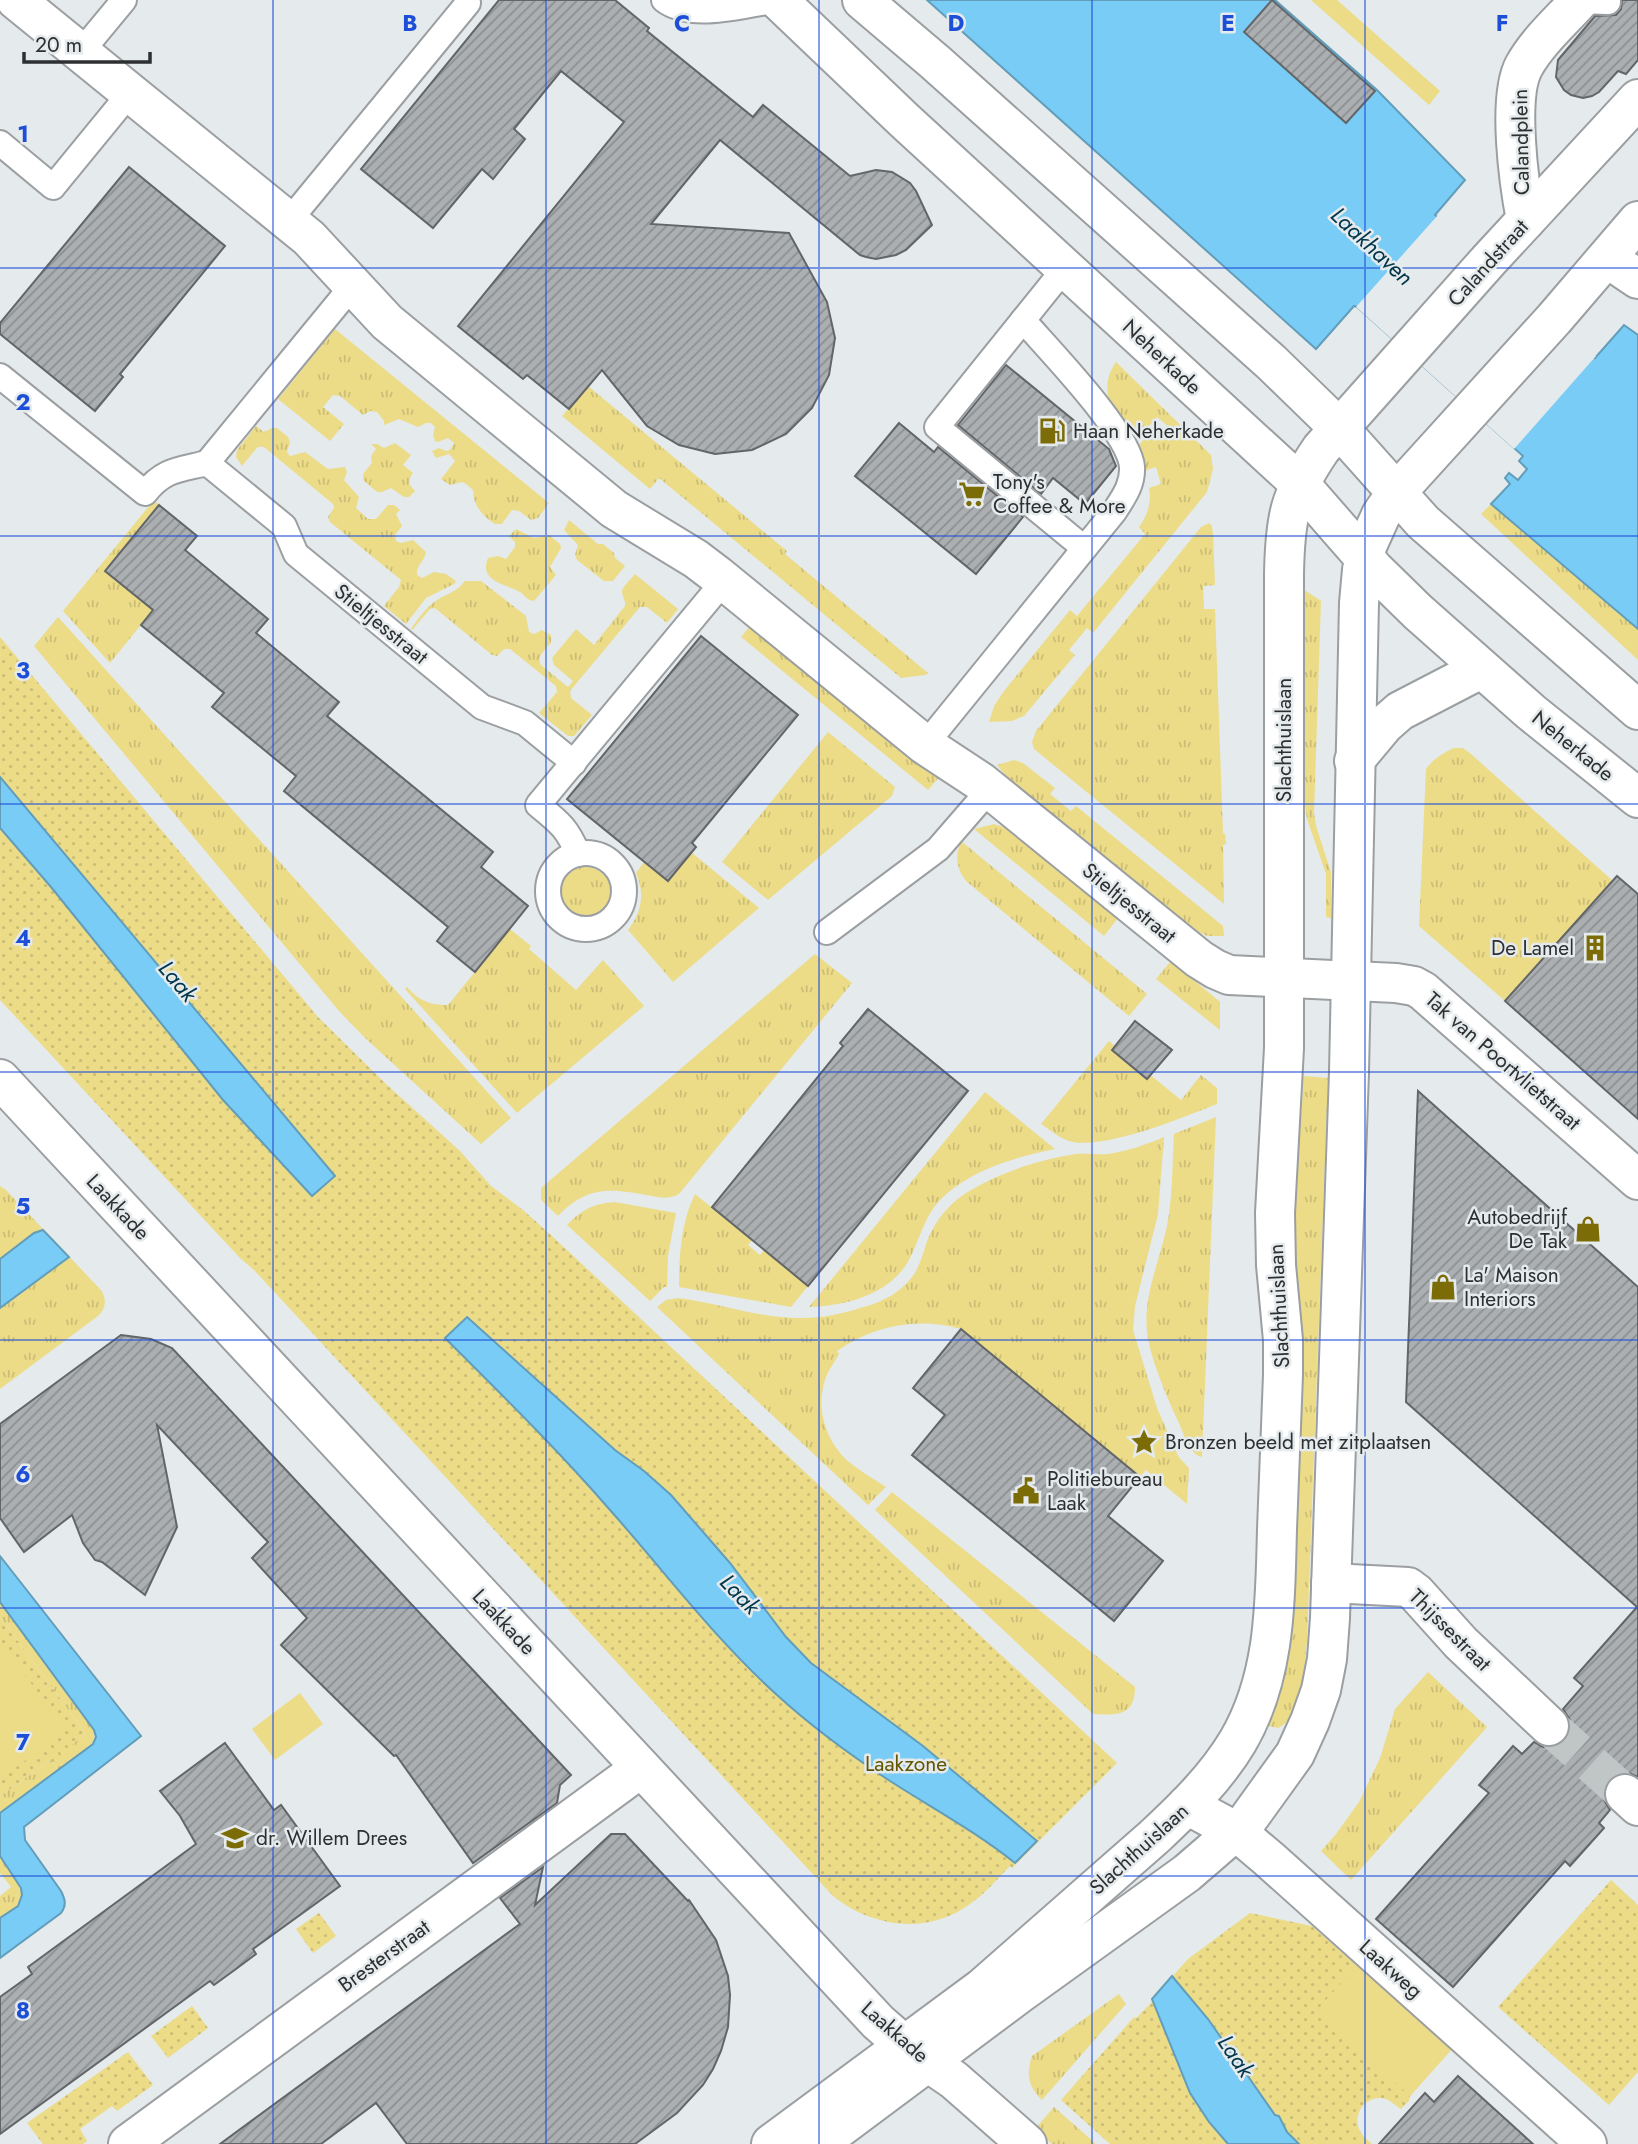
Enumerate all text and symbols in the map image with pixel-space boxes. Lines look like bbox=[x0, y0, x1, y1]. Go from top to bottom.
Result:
text: B bbox=[402, 6, 418, 40]
text: C bbox=[674, 6, 690, 40]
text: D bbox=[948, 6, 965, 40]
text: E bbox=[1221, 6, 1235, 40]
text: F bbox=[1496, 6, 1508, 40]
scale bar bbox=[24, 21, 150, 65]
text: 20 m bbox=[35, 30, 82, 60]
street label: Calandplein bbox=[1505, 88, 1537, 196]
text: 1 bbox=[17, 117, 29, 151]
water label: Laakhaven bbox=[1323, 199, 1421, 293]
street label: Calandstraat bbox=[1441, 213, 1535, 313]
street label: Neherkade bbox=[1116, 313, 1208, 402]
text: 2 bbox=[15, 385, 31, 419]
fuel station icon: Haan Neherkade bbox=[1037, 416, 1067, 446]
place label: Haan Neherkade bbox=[1073, 416, 1224, 446]
place label: Tony's Coffee & More bbox=[993, 467, 1126, 521]
supermarket icon: Tony's Coffee & More bbox=[957, 479, 987, 509]
street label: Stieltjesstraat bbox=[328, 577, 434, 671]
text: 3 bbox=[16, 653, 30, 687]
street label: Slachthuislaan bbox=[1269, 678, 1299, 802]
street label: Neherkade bbox=[1525, 703, 1621, 789]
street label: Stieltjesstraat bbox=[1076, 856, 1182, 950]
text: 4 bbox=[15, 921, 31, 955]
place label: De Lamel bbox=[1491, 933, 1574, 963]
building icon: De Lamel bbox=[1580, 933, 1610, 963]
water label: Laak bbox=[150, 953, 206, 1010]
street label: Tak van Poortvlietstraat bbox=[1419, 985, 1587, 1137]
street label: Laakkade bbox=[79, 1167, 157, 1247]
text: 5 bbox=[16, 1189, 30, 1223]
place label: Autobedrijf De Tak bbox=[1467, 1202, 1568, 1256]
shop icon: Autobedrijf De Tak bbox=[1573, 1214, 1603, 1244]
street label: Slachthuislaan bbox=[1261, 1243, 1297, 1369]
place label: La' Maison Interiors bbox=[1464, 1260, 1559, 1314]
shop icon: La' Maison Interiors bbox=[1428, 1272, 1458, 1302]
place icon: Bronzen beeld met zitplaatsen bbox=[1129, 1427, 1159, 1457]
place label: Bronzen beeld met zitplaatsen bbox=[1165, 1427, 1431, 1457]
text: 6 bbox=[15, 1457, 31, 1491]
place label: Politiebureau Laak bbox=[1047, 1464, 1163, 1518]
public building icon: Politiebureau Laak bbox=[1011, 1476, 1041, 1506]
water label: Laak bbox=[712, 1566, 769, 1623]
street label: Laakkade bbox=[465, 1582, 543, 1662]
street label: Thijssestraat bbox=[1402, 1582, 1498, 1678]
text: 7 bbox=[16, 1725, 30, 1759]
park label: Laakzone bbox=[865, 1749, 947, 1779]
street label: Slachthuislaan bbox=[1083, 1796, 1195, 1902]
school or university icon: dr. Willem Drees bbox=[220, 1823, 250, 1853]
place label: dr. Willem Drees bbox=[256, 1823, 407, 1853]
street label: Bresterstraat bbox=[332, 1912, 436, 2000]
street label: Laakweg bbox=[1353, 1932, 1429, 2006]
text: 8 bbox=[16, 1993, 30, 2027]
street label: Laakkade bbox=[855, 1994, 936, 2070]
water label: Laak bbox=[1209, 2028, 1263, 2085]

